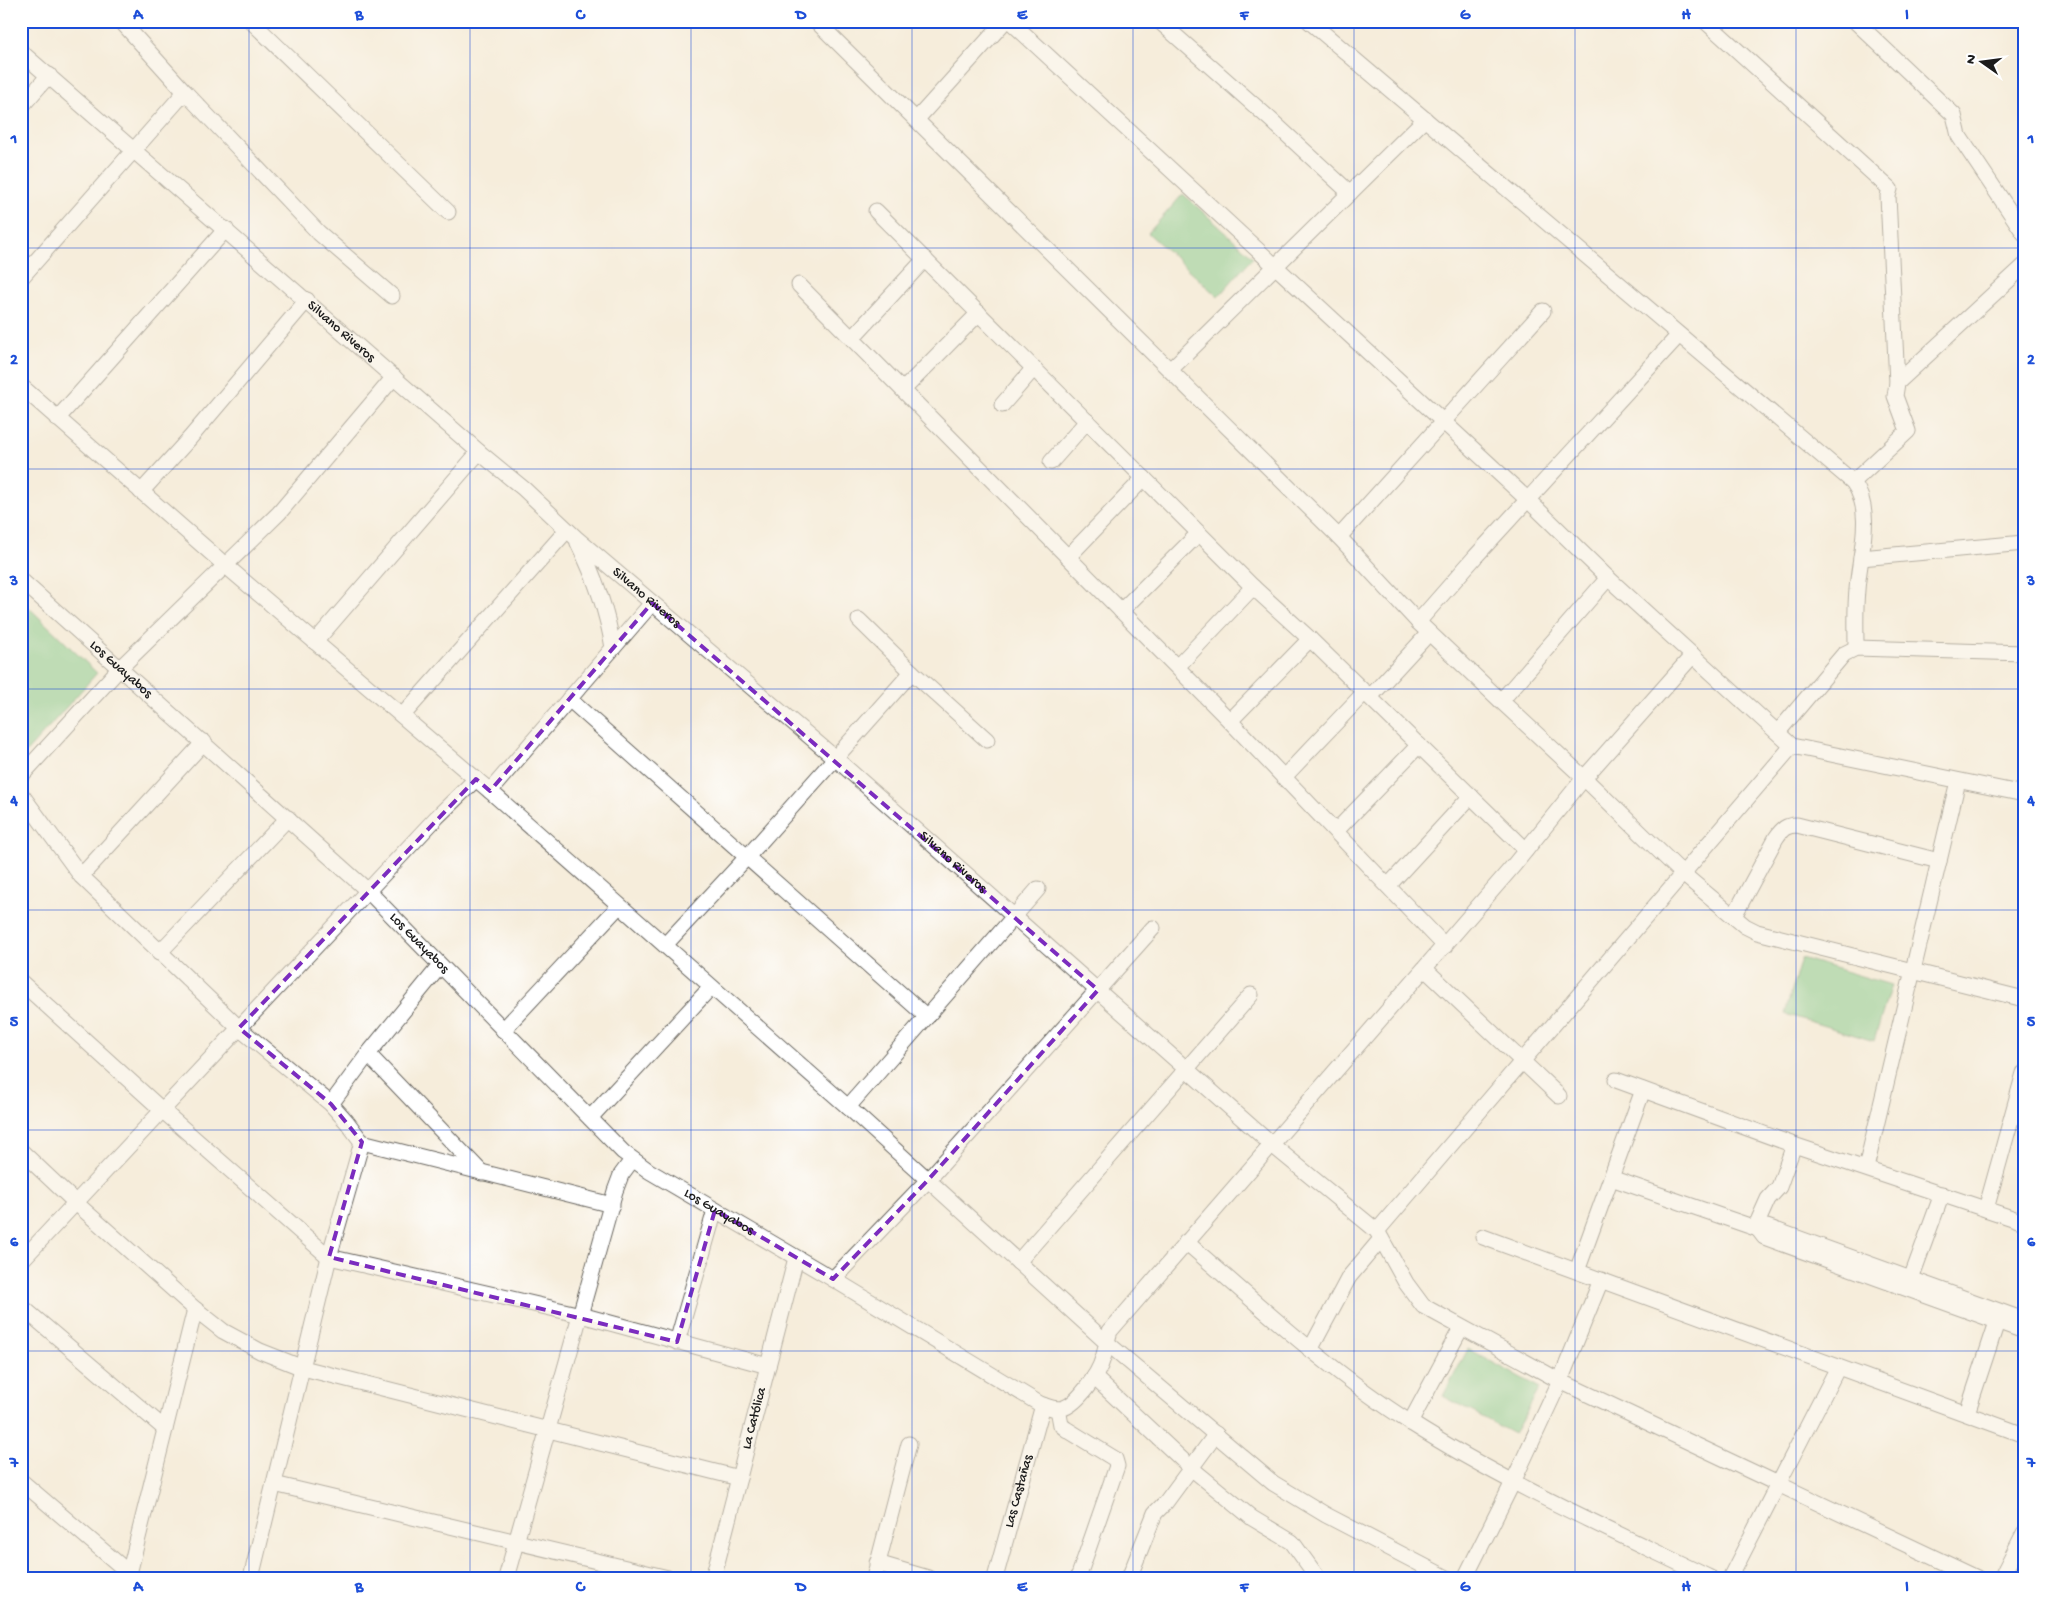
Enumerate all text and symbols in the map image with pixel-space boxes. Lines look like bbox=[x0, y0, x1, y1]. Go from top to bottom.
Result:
text: A bbox=[132, 7, 144, 26]
text: B bbox=[354, 7, 364, 26]
text: C bbox=[575, 7, 586, 26]
text: D bbox=[794, 7, 807, 26]
text: E bbox=[1017, 7, 1028, 26]
text: F bbox=[1239, 7, 1250, 26]
text: G bbox=[1460, 7, 1471, 26]
text: H bbox=[1681, 7, 1691, 26]
text: I bbox=[1905, 7, 1909, 26]
north arrow bbox=[1958, 38, 2008, 88]
text: N bbox=[1962, 53, 1981, 66]
text: 1 bbox=[10, 131, 17, 150]
text: 1 bbox=[2027, 131, 2034, 150]
street label: Silvano Riveros bbox=[303, 297, 379, 367]
text: 2 bbox=[10, 352, 18, 371]
text: 2 bbox=[2027, 352, 2035, 371]
street label: Silvano Riveros bbox=[608, 564, 685, 632]
text: 3 bbox=[9, 573, 18, 592]
text: 3 bbox=[2026, 573, 2035, 592]
street label: Los Guayabos bbox=[86, 637, 156, 703]
text: 4 bbox=[9, 793, 18, 812]
text: 4 bbox=[2026, 793, 2035, 812]
street label: Silvano Riveros bbox=[915, 828, 991, 897]
street label: Los Guayabos bbox=[385, 909, 453, 978]
text: 5 bbox=[10, 1014, 19, 1033]
text: 5 bbox=[2027, 1014, 2036, 1033]
street label: Los Guayabos bbox=[681, 1185, 758, 1240]
text: 6 bbox=[10, 1234, 19, 1253]
text: 6 bbox=[2027, 1234, 2036, 1253]
street label: La Católica bbox=[738, 1384, 771, 1451]
street label: Las Castañas bbox=[1001, 1452, 1038, 1530]
text: 7 bbox=[9, 1455, 19, 1474]
text: 7 bbox=[2026, 1455, 2036, 1474]
text: A bbox=[132, 1579, 144, 1598]
text: B bbox=[354, 1579, 364, 1598]
text: C bbox=[575, 1579, 586, 1598]
text: D bbox=[794, 1579, 807, 1598]
text: E bbox=[1017, 1579, 1028, 1598]
text: F bbox=[1239, 1579, 1250, 1598]
text: G bbox=[1460, 1579, 1471, 1598]
text: H bbox=[1681, 1579, 1691, 1598]
text: I bbox=[1905, 1579, 1909, 1598]

